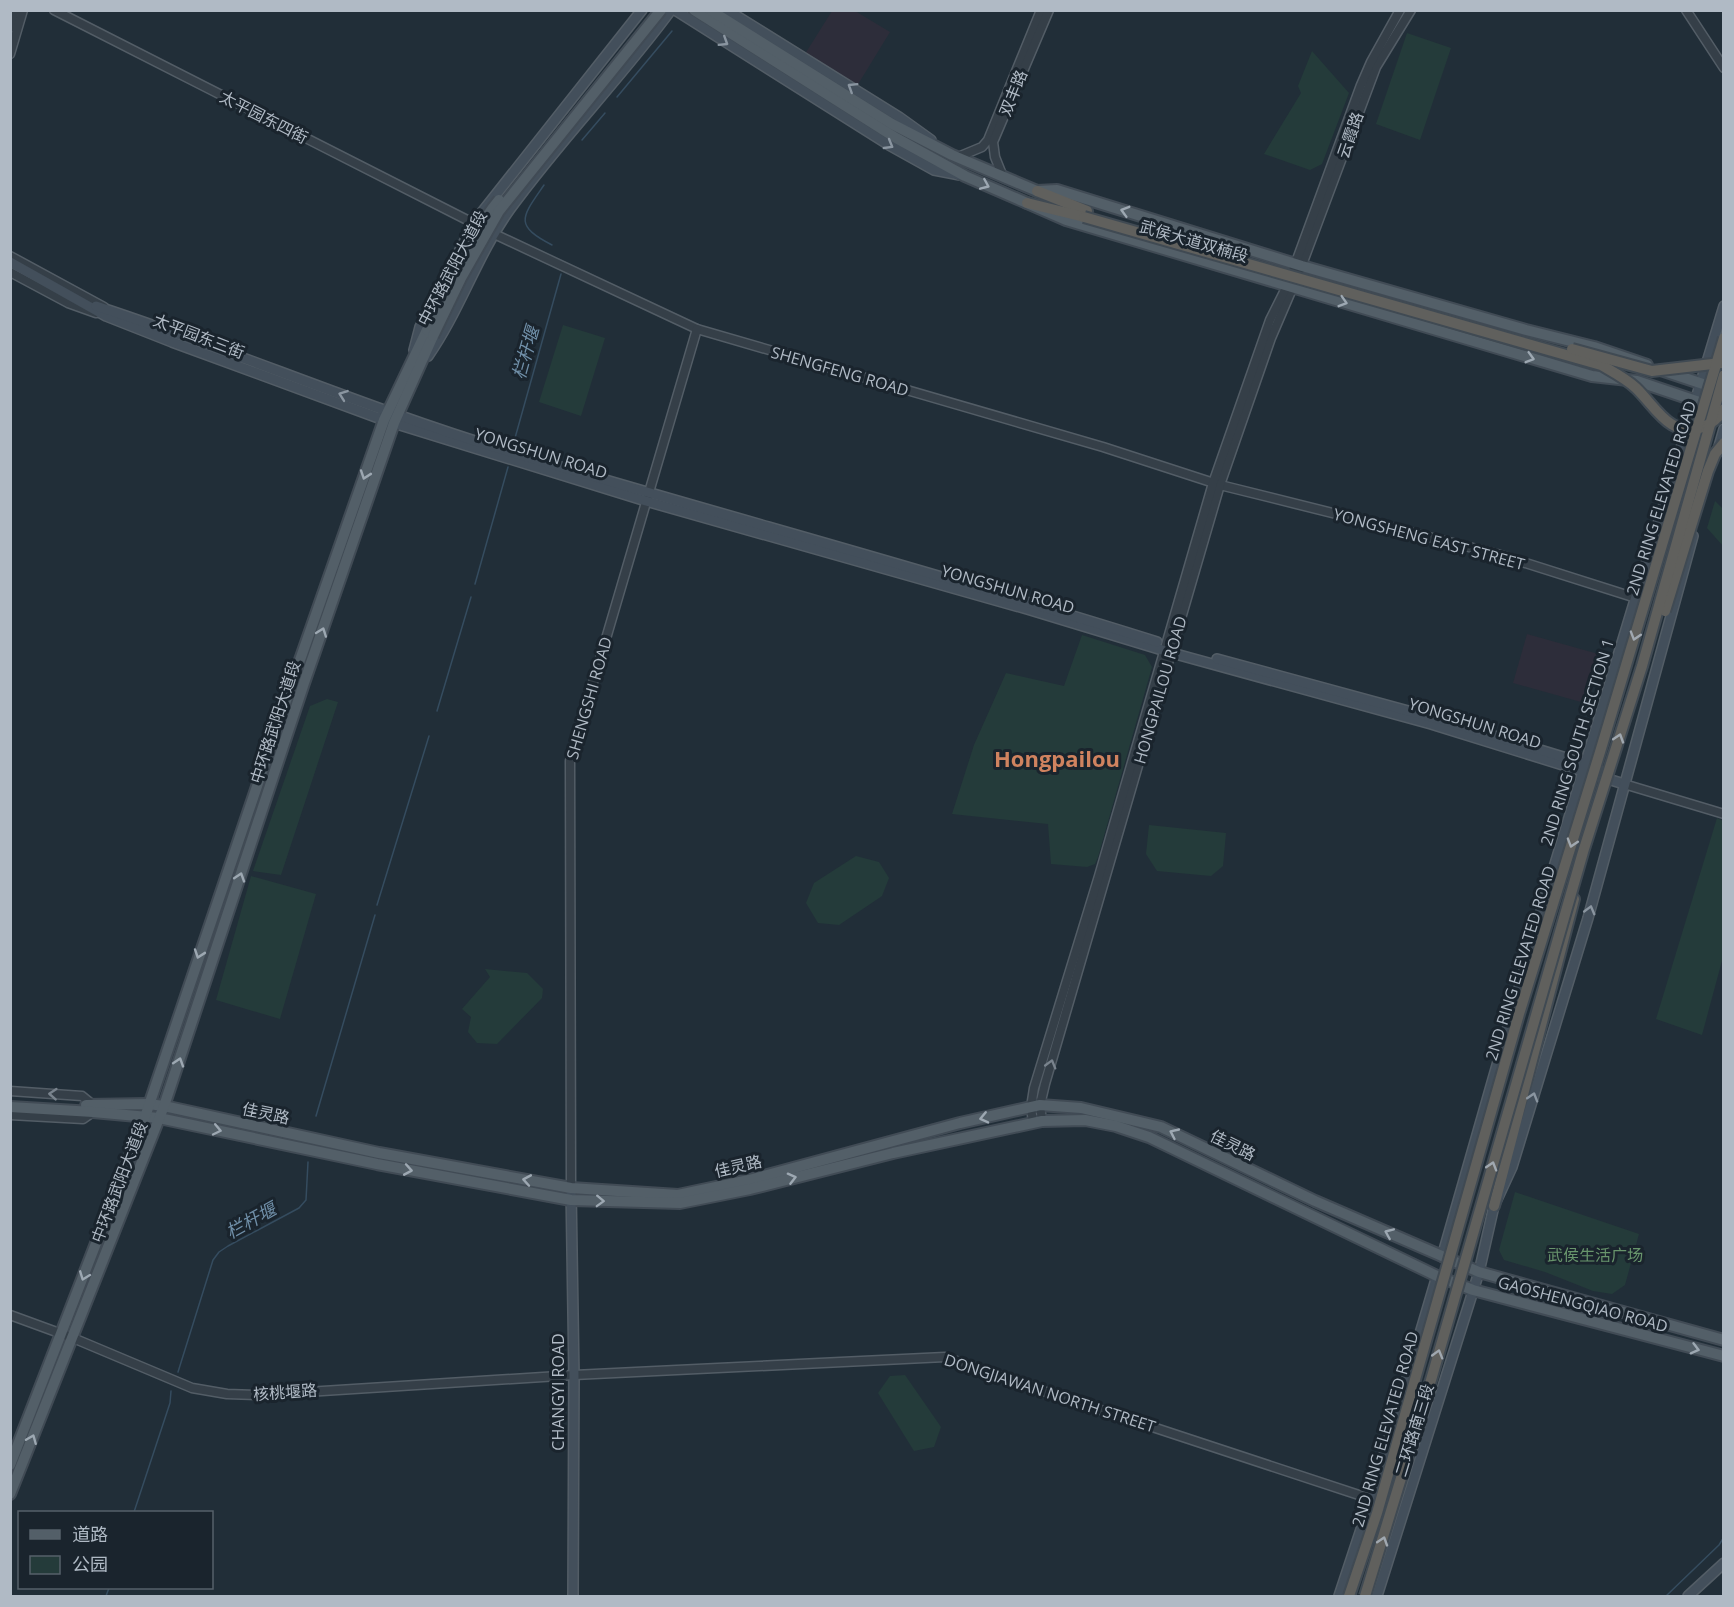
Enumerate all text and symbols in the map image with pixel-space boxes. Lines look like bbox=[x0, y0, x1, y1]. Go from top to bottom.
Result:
one-way arrow bbox=[718, 34, 728, 46]
street label: 双丰路 bbox=[994, 67, 1032, 119]
one-way arrow bbox=[848, 83, 858, 95]
street label: 太平园东四街 bbox=[216, 85, 312, 149]
street label: 云霞路 bbox=[1332, 109, 1368, 161]
one-way arrow bbox=[883, 138, 894, 149]
one-way arrow bbox=[978, 178, 989, 190]
street label: 中环路武阳大道段 bbox=[412, 206, 492, 330]
one-way arrow bbox=[1120, 206, 1131, 218]
street label: 武侯大道双楠段 bbox=[1137, 215, 1251, 267]
one-way arrow bbox=[1338, 295, 1348, 307]
street label: 太平园东三街 bbox=[150, 309, 248, 363]
water label: 栏杆堰 bbox=[506, 321, 545, 382]
street label: SHENGFENG ROAD bbox=[769, 341, 911, 401]
one-way arrow bbox=[1524, 351, 1535, 363]
one-way arrow bbox=[338, 389, 349, 402]
street label: 2ND RING ELEVATED ROAD bbox=[1621, 398, 1701, 598]
street label: YONGSHUN ROAD bbox=[472, 422, 610, 484]
one-way arrow bbox=[360, 469, 373, 480]
street label: YONGSHENG EAST STREET bbox=[1331, 503, 1527, 575]
street label: YONGSHUN ROAD bbox=[939, 559, 1077, 619]
street label: HONGPAILOU ROAD bbox=[1128, 614, 1192, 766]
one-way arrow bbox=[314, 627, 327, 638]
one-way arrow bbox=[1630, 630, 1642, 641]
street label: SHENGSHI ROAD bbox=[561, 634, 617, 762]
street label: 2ND RING SOUTH SECTION 1 bbox=[1535, 636, 1619, 848]
street label: 中环路武阳大道段 bbox=[245, 658, 305, 786]
street label: YONGSHUN ROAD bbox=[1406, 692, 1544, 754]
one-way arrow bbox=[1612, 733, 1624, 744]
district label: Hongpailou bbox=[994, 743, 1120, 773]
one-way arrow bbox=[1567, 837, 1579, 848]
street label: 2ND RING ELEVATED ROAD bbox=[1480, 863, 1560, 1063]
one-way arrow bbox=[233, 872, 245, 883]
one-way arrow bbox=[1582, 905, 1595, 915]
one-way arrow bbox=[194, 948, 207, 959]
one-way arrow bbox=[172, 1057, 184, 1068]
one-way arrow bbox=[1044, 1059, 1056, 1070]
one-way arrow bbox=[49, 1088, 58, 1101]
one-way arrow bbox=[1526, 1092, 1538, 1103]
street label: 佳灵路 bbox=[240, 1097, 292, 1129]
one-way arrow bbox=[979, 1110, 989, 1123]
street label: 中环路武阳大道段 bbox=[86, 1118, 152, 1246]
one-way arrow bbox=[211, 1123, 221, 1136]
street label: 佳灵路 bbox=[1207, 1125, 1259, 1165]
one-way arrow bbox=[1169, 1129, 1180, 1141]
street label: 佳灵路 bbox=[712, 1150, 764, 1182]
one-way arrow bbox=[1485, 1161, 1497, 1172]
one-way arrow bbox=[402, 1163, 412, 1176]
one-way arrow bbox=[787, 1173, 797, 1186]
one-way arrow bbox=[522, 1174, 531, 1186]
one-way arrow bbox=[595, 1194, 604, 1207]
water label: 栏杆堰 bbox=[221, 1195, 283, 1244]
one-way arrow bbox=[1384, 1229, 1395, 1241]
park label: 武侯生活广场 bbox=[1547, 1244, 1643, 1266]
one-way arrow bbox=[79, 1271, 92, 1281]
street label: GAOSHENGQIAO ROAD bbox=[1496, 1271, 1670, 1337]
street label: 2ND RING ELEVATED ROAD bbox=[1347, 1329, 1423, 1529]
street label: CHANGYI ROAD bbox=[547, 1333, 569, 1451]
one-way arrow bbox=[1689, 1342, 1700, 1354]
street label: DONGJIAWAN NORTH STREET bbox=[942, 1348, 1159, 1438]
one-way arrow bbox=[1431, 1349, 1443, 1360]
street label: 核桃堰路 bbox=[252, 1379, 318, 1405]
street label: 二环路南三段 bbox=[1389, 1381, 1439, 1479]
one-way arrow bbox=[25, 1435, 37, 1446]
legend bbox=[18, 1511, 213, 1589]
text: 道路 bbox=[72, 1522, 108, 1546]
one-way arrow bbox=[1376, 1536, 1388, 1547]
text: 公园 bbox=[72, 1552, 108, 1576]

